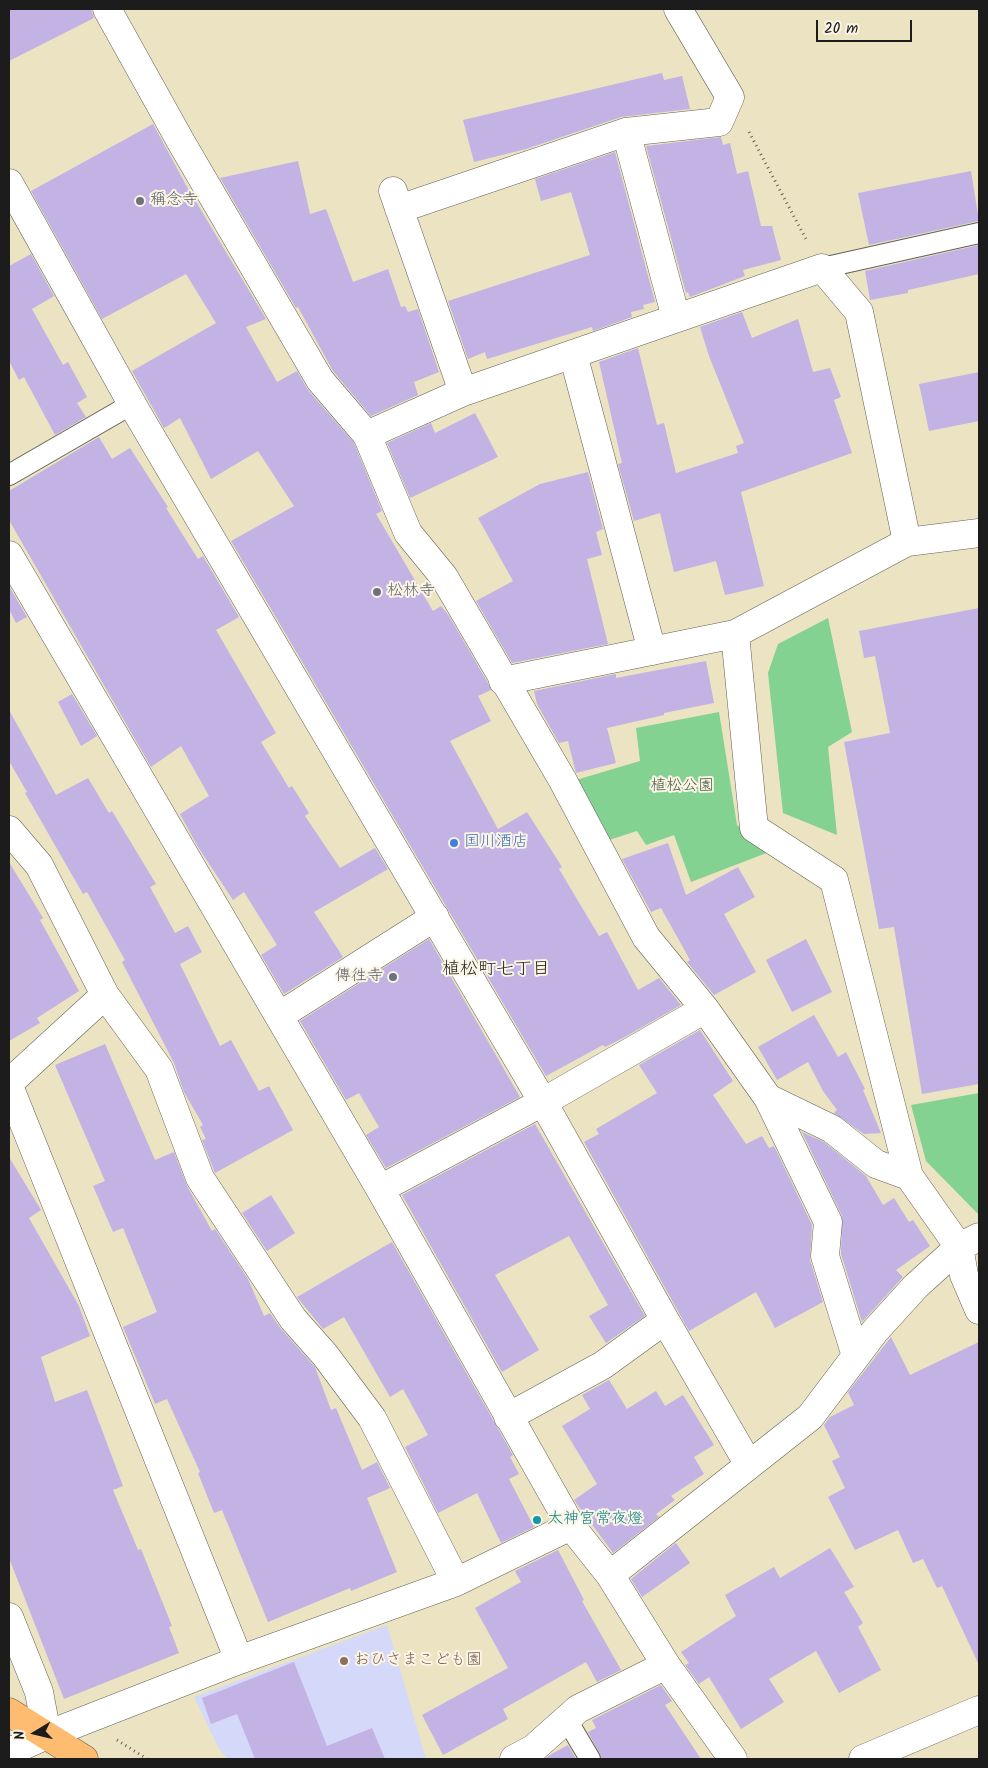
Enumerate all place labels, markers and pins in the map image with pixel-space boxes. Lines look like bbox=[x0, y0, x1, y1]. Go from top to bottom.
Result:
place label: 稱念寺 bbox=[150, 191, 198, 211]
marker: 稱念寺 bbox=[134, 195, 146, 207]
place label: 松林寺 bbox=[387, 582, 435, 602]
marker: 松林寺 bbox=[371, 586, 383, 598]
place label: 国川酒店 bbox=[464, 833, 528, 853]
marker: 国川酒店 bbox=[448, 837, 460, 849]
place label: 傳徃寺 bbox=[335, 967, 383, 987]
marker: 傳徃寺 bbox=[387, 971, 399, 983]
place label: 太神宮常夜燈 bbox=[547, 1510, 643, 1530]
marker: 太神宮常夜燈 bbox=[531, 1514, 543, 1526]
place label: おひさまこども園 bbox=[354, 1651, 482, 1671]
marker: おひさまこども園 bbox=[338, 1655, 350, 1667]

